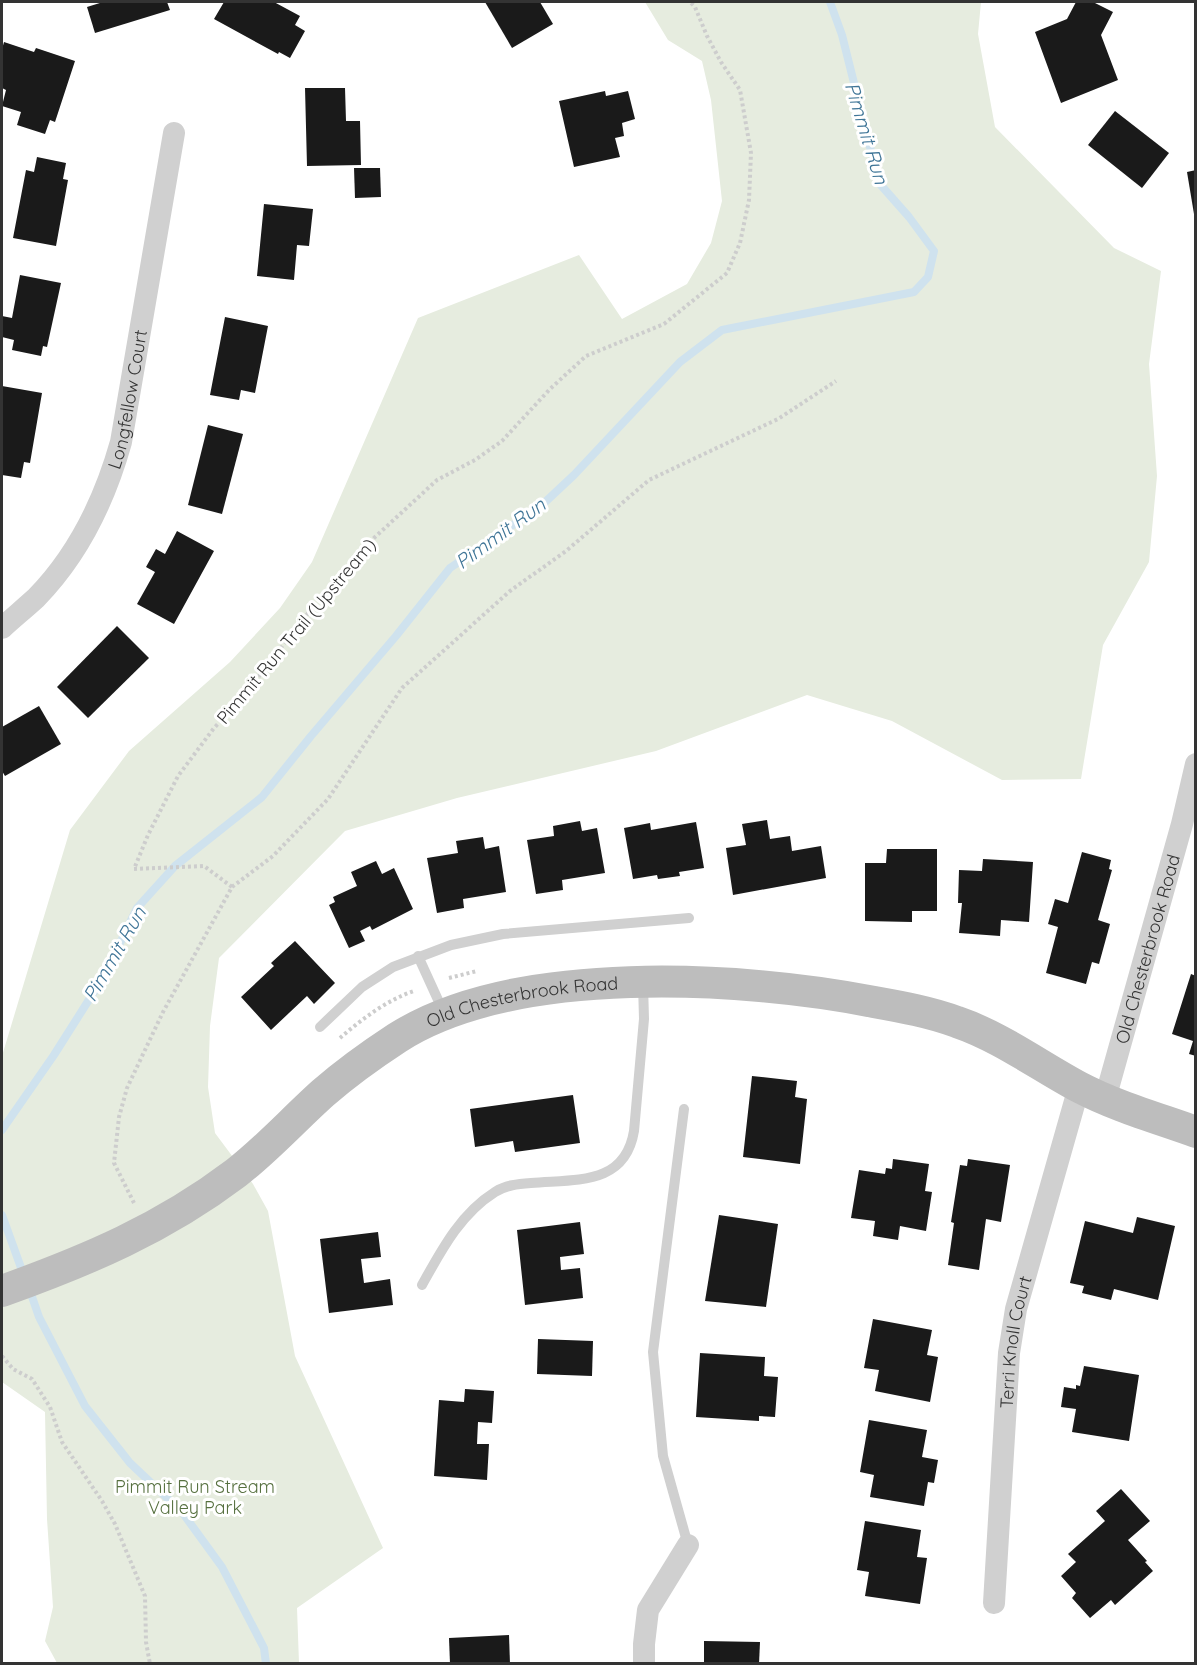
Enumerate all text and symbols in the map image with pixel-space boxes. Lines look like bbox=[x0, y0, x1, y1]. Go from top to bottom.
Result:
water label: Pimmit Run bbox=[840, 79, 894, 187]
street label: Longfellow Court bbox=[102, 328, 152, 472]
water label: Pimmit Run bbox=[450, 492, 550, 574]
street label: Pimmit Run Trail (Upstream) bbox=[211, 533, 381, 729]
street label: Old Chesterbrook Road bbox=[1110, 851, 1185, 1046]
water label: Pimmit Run bbox=[77, 902, 151, 1006]
street label: Old Chesterbrook Road bbox=[423, 971, 619, 1032]
street label: Terri Knoll Court bbox=[994, 1273, 1036, 1409]
park label: Pimmit Run Stream Valley Park bbox=[115, 1475, 275, 1519]

